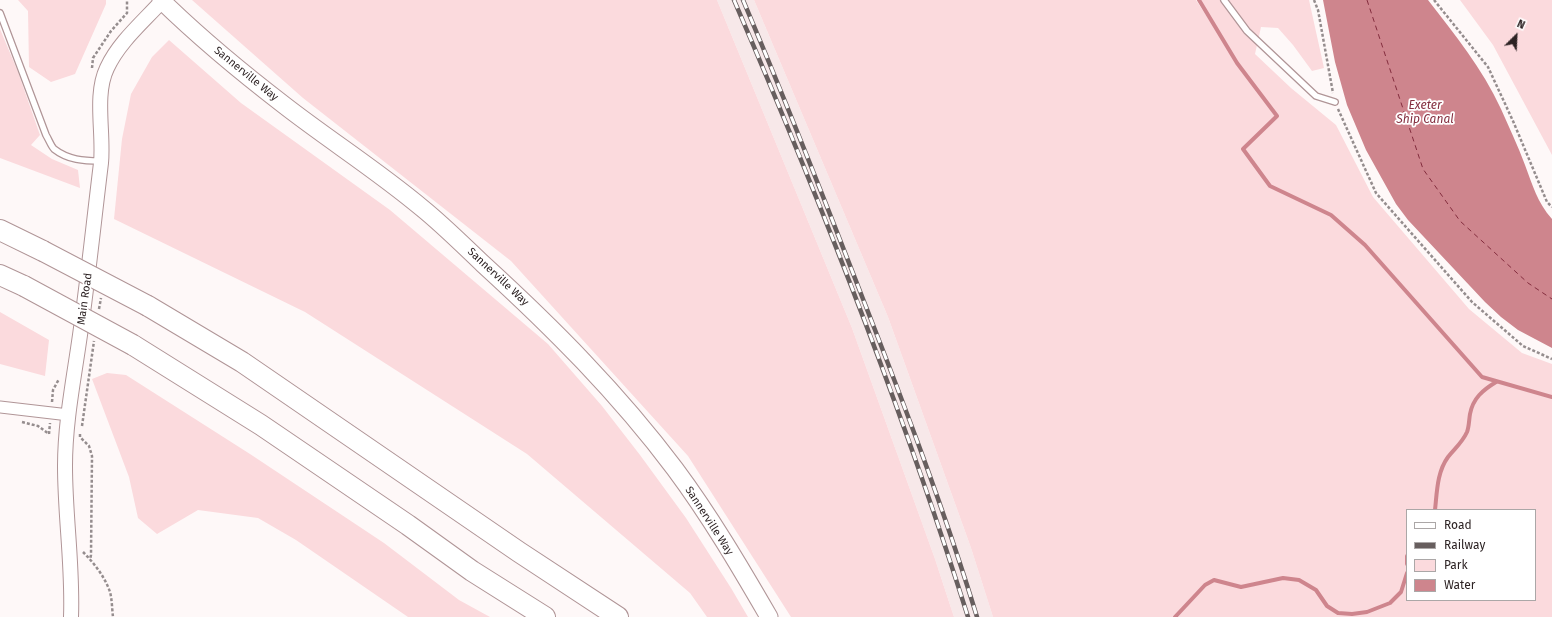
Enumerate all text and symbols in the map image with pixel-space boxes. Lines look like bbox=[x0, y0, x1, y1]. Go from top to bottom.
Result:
north arrow bbox=[1496, 16, 1536, 56]
text: N bbox=[1515, 17, 1527, 32]
street label: Sannerville Way bbox=[211, 44, 281, 104]
water label: Exeter Ship Canal bbox=[1396, 99, 1454, 127]
street label: Sannerville Way bbox=[465, 245, 531, 309]
street label: Main Road bbox=[75, 272, 95, 326]
street label: Sannerville Way bbox=[682, 484, 736, 558]
legend bbox=[1406, 509, 1536, 601]
text: Road bbox=[1444, 518, 1472, 532]
text: Railway bbox=[1444, 538, 1485, 552]
text: Park bbox=[1444, 558, 1468, 572]
text: Water bbox=[1444, 578, 1475, 592]

